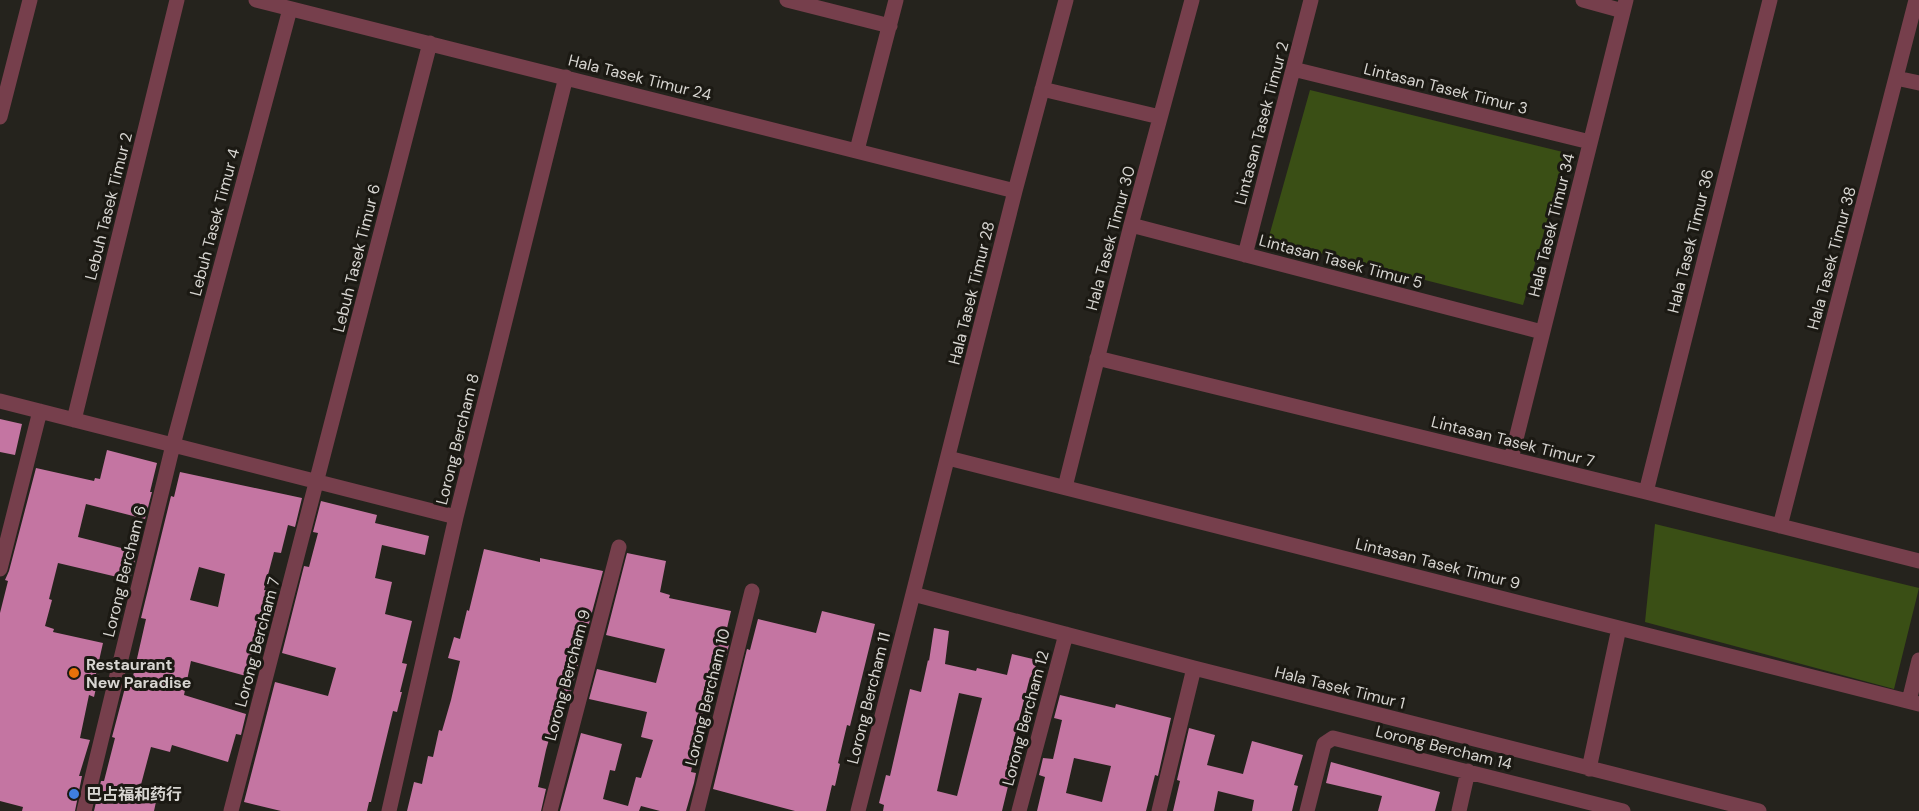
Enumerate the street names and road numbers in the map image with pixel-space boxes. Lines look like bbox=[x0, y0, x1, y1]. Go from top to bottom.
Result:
street label: Lintasan Tasek Timur 2 bbox=[1230, 39, 1293, 207]
street label: Hala Tasek Timur 24 bbox=[566, 49, 714, 106]
street label: Lintasan Tasek Timur 3 bbox=[1362, 58, 1530, 119]
street label: Lebuh Tasek Timur 2 bbox=[80, 130, 137, 282]
street label: Lebuh Tasek Timur 4 bbox=[185, 146, 244, 298]
street label: Hala Tasek Timur 34 bbox=[1523, 151, 1580, 299]
street label: Hala Tasek Timur 30 bbox=[1081, 163, 1140, 313]
street label: Hala Tasek Timur 36 bbox=[1662, 167, 1719, 315]
street label: Lebuh Tasek Timur 6 bbox=[328, 182, 385, 335]
street label: Hala Tasek Timur 38 bbox=[1802, 184, 1861, 332]
street label: Hala Tasek Timur 28 bbox=[943, 219, 999, 367]
street label: Lintasan Tasek Timur 5 bbox=[1257, 230, 1425, 293]
street label: Lorong Bercham 8 bbox=[431, 371, 484, 507]
street label: Lintasan Tasek Timur 7 bbox=[1429, 411, 1597, 472]
street label: Lorong Bercham 6 bbox=[98, 503, 151, 639]
street label: Lintasan Tasek Timur 9 bbox=[1353, 533, 1522, 594]
street label: Lorong Bercham 7 bbox=[230, 575, 285, 709]
street label: Lorong Bercham 9 bbox=[540, 607, 595, 743]
street label: Lorong Bercham 10 bbox=[680, 626, 735, 768]
street label: Lorong Bercham 11 bbox=[842, 630, 895, 766]
street label: Lorong Bercham 12 bbox=[997, 648, 1054, 788]
street label: Hala Tasek Timur 1 bbox=[1273, 661, 1407, 714]
street label: Lorong Bercham 14 bbox=[1374, 720, 1514, 775]

